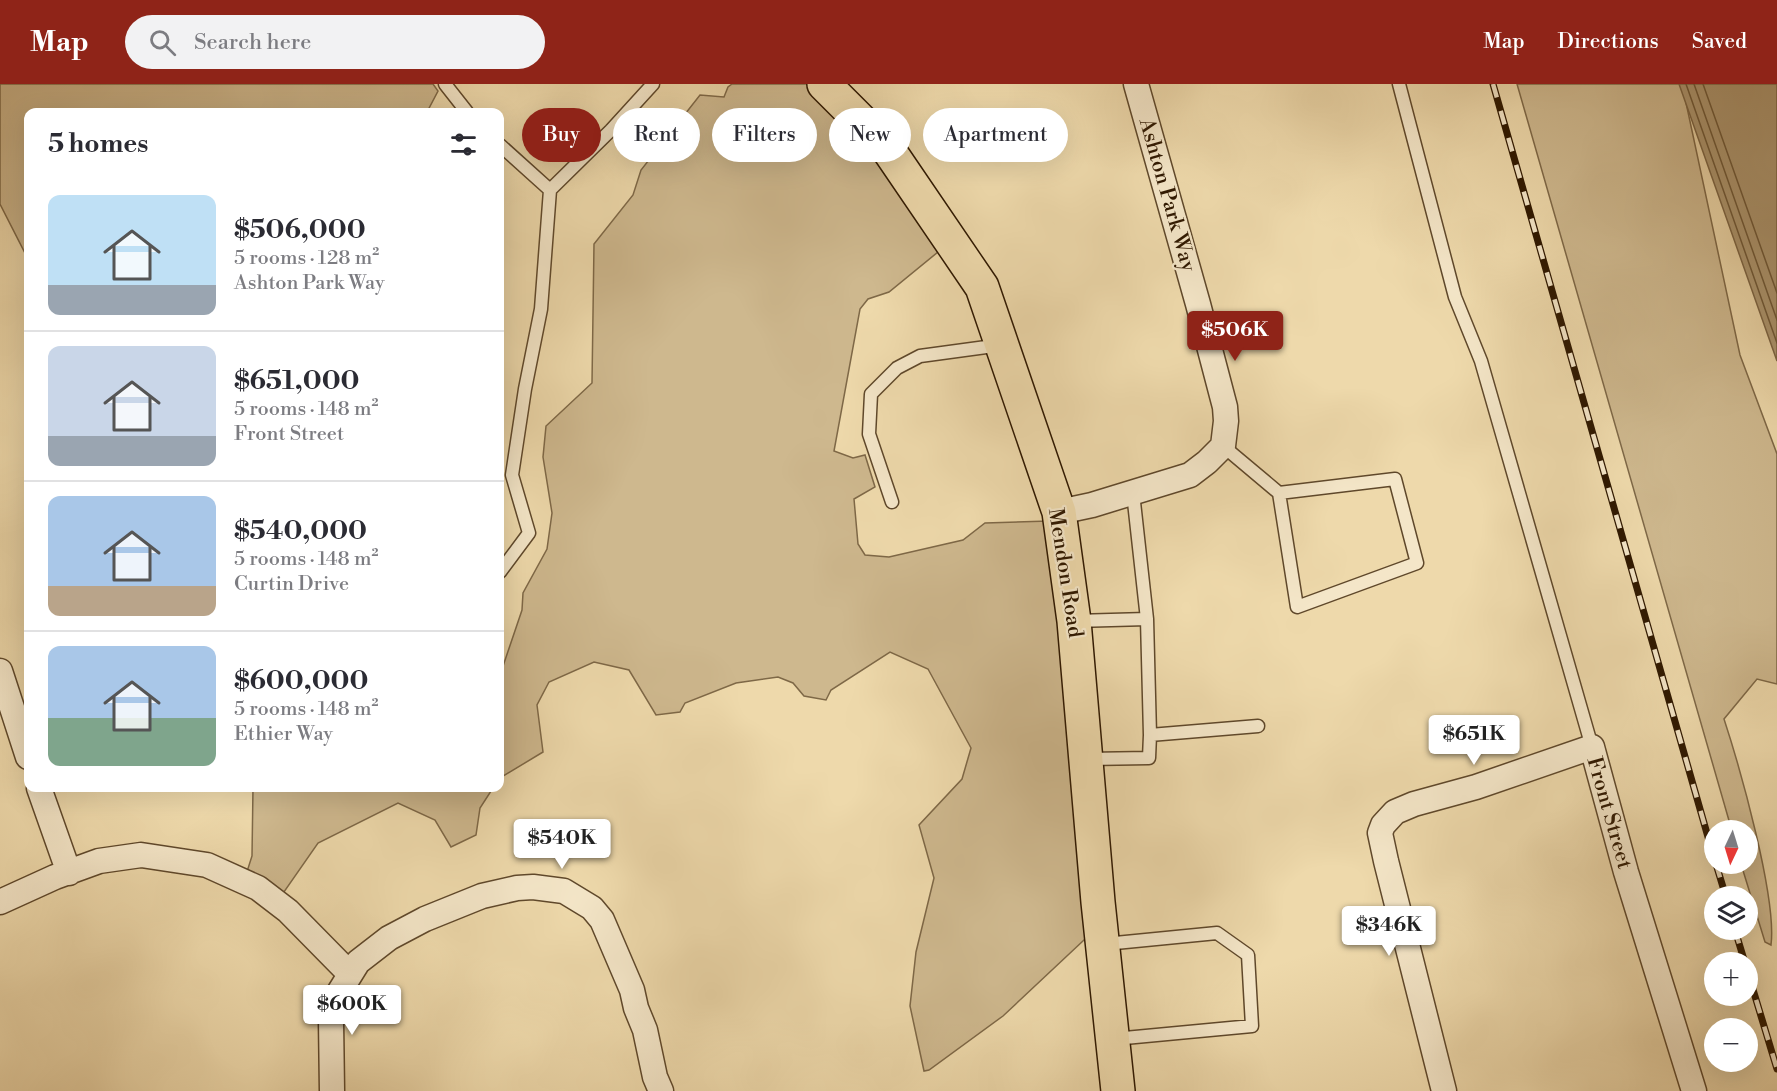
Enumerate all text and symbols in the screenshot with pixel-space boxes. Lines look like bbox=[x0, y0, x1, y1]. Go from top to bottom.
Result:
search box bbox=[125, 15, 545, 69]
text: Map bbox=[30, 25, 89, 60]
icon: search bbox=[146, 26, 179, 59]
text: Search here bbox=[194, 29, 311, 56]
text: Map bbox=[1483, 29, 1525, 55]
text: Directions bbox=[1558, 29, 1659, 55]
text: Saved bbox=[1692, 29, 1747, 55]
chip: Buy bbox=[522, 108, 601, 162]
chip: Rent bbox=[613, 108, 700, 162]
chip: Filters bbox=[712, 108, 817, 162]
chip: New bbox=[829, 108, 911, 162]
chip: Apartment bbox=[923, 108, 1068, 162]
street label: Ashton Park Way bbox=[1132, 114, 1202, 275]
text: 5 homes bbox=[48, 128, 148, 160]
icon: filters bbox=[447, 128, 480, 161]
text: $506,000 bbox=[234, 214, 366, 246]
icon: home bbox=[96, 219, 168, 291]
text: 5 rooms · 128 m² bbox=[234, 246, 379, 271]
text: Ashton Park Way bbox=[234, 271, 385, 296]
pin: $506K bbox=[1193, 311, 1277, 362]
text: $506K bbox=[1201, 318, 1269, 343]
text: $651,000 bbox=[234, 365, 359, 397]
icon: home bbox=[96, 370, 168, 442]
text: 5 rooms · 148 m² bbox=[234, 397, 378, 422]
text: Front Street bbox=[234, 422, 344, 447]
street label: Mendon Road bbox=[1042, 506, 1088, 640]
text: $540,000 bbox=[234, 515, 367, 547]
icon: home bbox=[96, 520, 168, 592]
text: 5 rooms · 148 m² bbox=[234, 547, 378, 572]
text: Curtin Drive bbox=[234, 572, 349, 597]
text: $600,000 bbox=[234, 665, 368, 697]
icon: home bbox=[96, 670, 168, 742]
text: 5 rooms · 148 m² bbox=[234, 697, 378, 722]
pin: $651K bbox=[1432, 715, 1516, 766]
text: Ethier Way bbox=[234, 722, 333, 747]
text: $651K bbox=[1443, 722, 1505, 747]
street label: Front Street bbox=[1581, 754, 1638, 873]
pin: $540K bbox=[520, 819, 604, 870]
north arrow bbox=[1704, 820, 1758, 874]
map controls bbox=[1704, 820, 1758, 1072]
text: $540K bbox=[528, 826, 596, 851]
button: layers bbox=[1704, 886, 1758, 940]
pin: $346K bbox=[1347, 906, 1431, 957]
text: $346K bbox=[1356, 913, 1422, 938]
button: + bbox=[1704, 952, 1758, 1006]
pin: $600K bbox=[310, 985, 394, 1036]
text: $600K bbox=[317, 992, 387, 1017]
button: − bbox=[1704, 1018, 1758, 1072]

